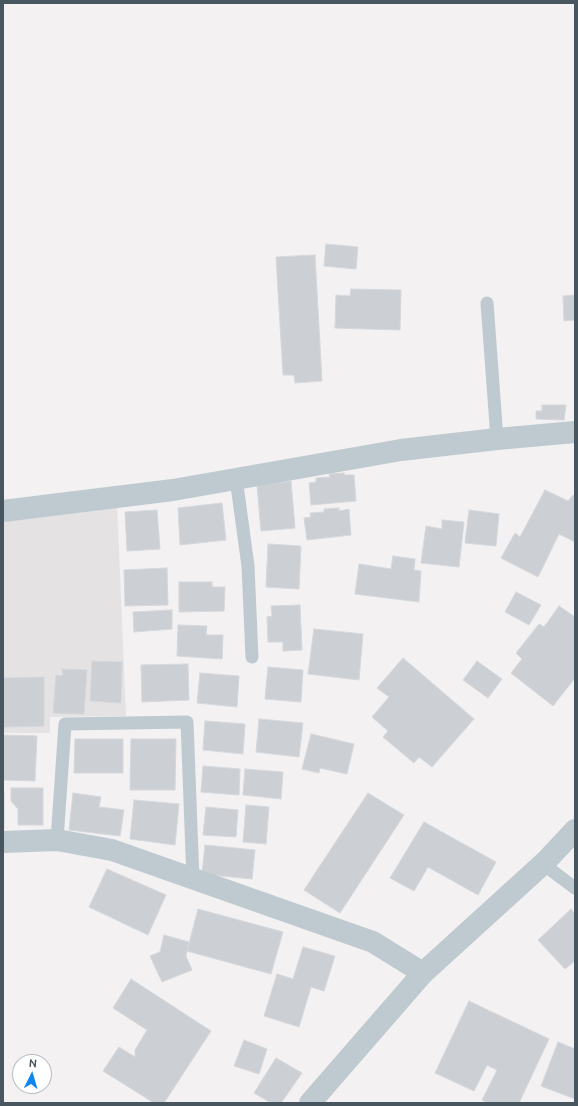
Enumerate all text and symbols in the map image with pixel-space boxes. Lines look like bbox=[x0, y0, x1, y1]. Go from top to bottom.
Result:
north arrow bbox=[12, 1054, 52, 1094]
text: N bbox=[28, 1057, 38, 1069]

